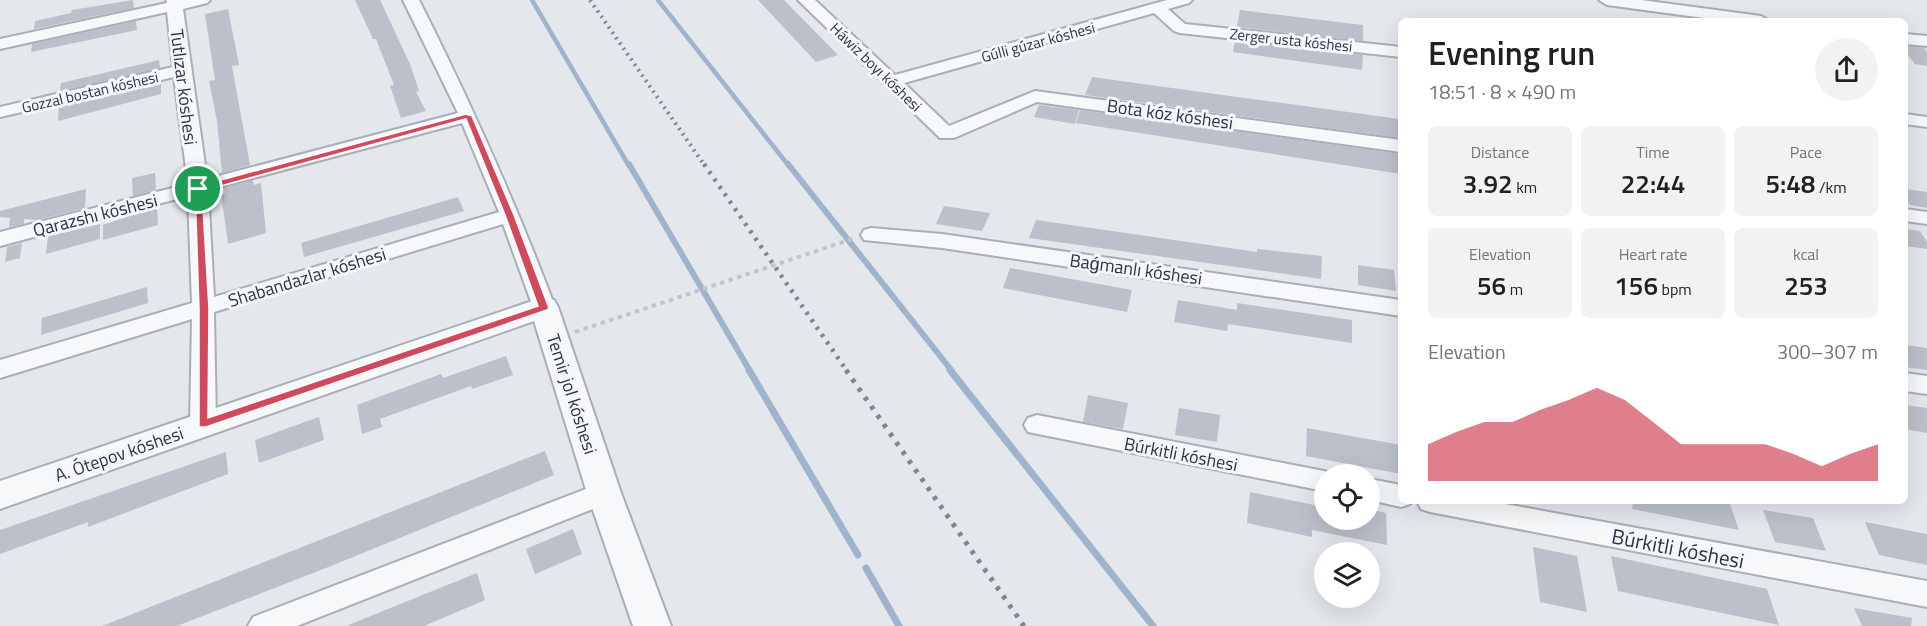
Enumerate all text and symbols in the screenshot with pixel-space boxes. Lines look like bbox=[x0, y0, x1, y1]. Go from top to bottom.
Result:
street label: Gúlli gúzar kóshesi bbox=[979, 16, 1097, 68]
street label: Háwiz boyı kóshesi bbox=[825, 17, 927, 117]
street label: Zerger usta kóshesi bbox=[1229, 22, 1353, 58]
street label: Tutlızar kóshesi bbox=[163, 27, 205, 147]
text: Evening run bbox=[1428, 28, 1595, 78]
button: share bbox=[1815, 38, 1878, 101]
street label: Gozzal bostan kóshesi bbox=[19, 65, 161, 119]
text: 18:51 · 8 × 490 m bbox=[1428, 76, 1576, 107]
street label: Bota kóz kóshesi bbox=[1105, 92, 1235, 136]
text: Distance bbox=[1471, 140, 1529, 164]
text: Time bbox=[1636, 140, 1670, 164]
text: Pace bbox=[1790, 140, 1822, 164]
pin bbox=[172, 163, 223, 214]
text: 3.92 bbox=[1463, 164, 1513, 203]
text: 22:44 bbox=[1621, 164, 1685, 203]
text: 5:48 bbox=[1765, 164, 1815, 203]
icon: arrive bbox=[181, 172, 214, 205]
text: km bbox=[1513, 175, 1537, 199]
text: /km bbox=[1815, 175, 1847, 199]
street label: Qarazshı kóshesi bbox=[30, 186, 160, 244]
street label: Shabandazlar kóshesi bbox=[225, 240, 389, 314]
text: Elevation bbox=[1469, 242, 1531, 266]
text: Heart rate bbox=[1619, 242, 1687, 266]
text: kcal bbox=[1793, 242, 1819, 266]
street label: Baǵmanlı kóshesi bbox=[1068, 246, 1204, 292]
text: 56 bbox=[1477, 266, 1506, 305]
text: 156 bbox=[1614, 266, 1658, 305]
text: 253 bbox=[1784, 266, 1828, 305]
text: m bbox=[1506, 277, 1523, 301]
text: bpm bbox=[1658, 277, 1692, 301]
street label: Temir jol kóshesi bbox=[540, 330, 604, 458]
text: Elevation bbox=[1428, 336, 1506, 367]
text: 300–307 m bbox=[1777, 336, 1878, 367]
street label: A. Ótepov kóshesi bbox=[51, 419, 187, 489]
street label: Búrkitli kóshesi bbox=[1122, 430, 1240, 478]
map controls bbox=[1314, 464, 1380, 608]
button: locate bbox=[1314, 464, 1380, 530]
street label: Búrkitli kóshesi bbox=[1609, 519, 1747, 577]
button: layers bbox=[1314, 542, 1380, 608]

